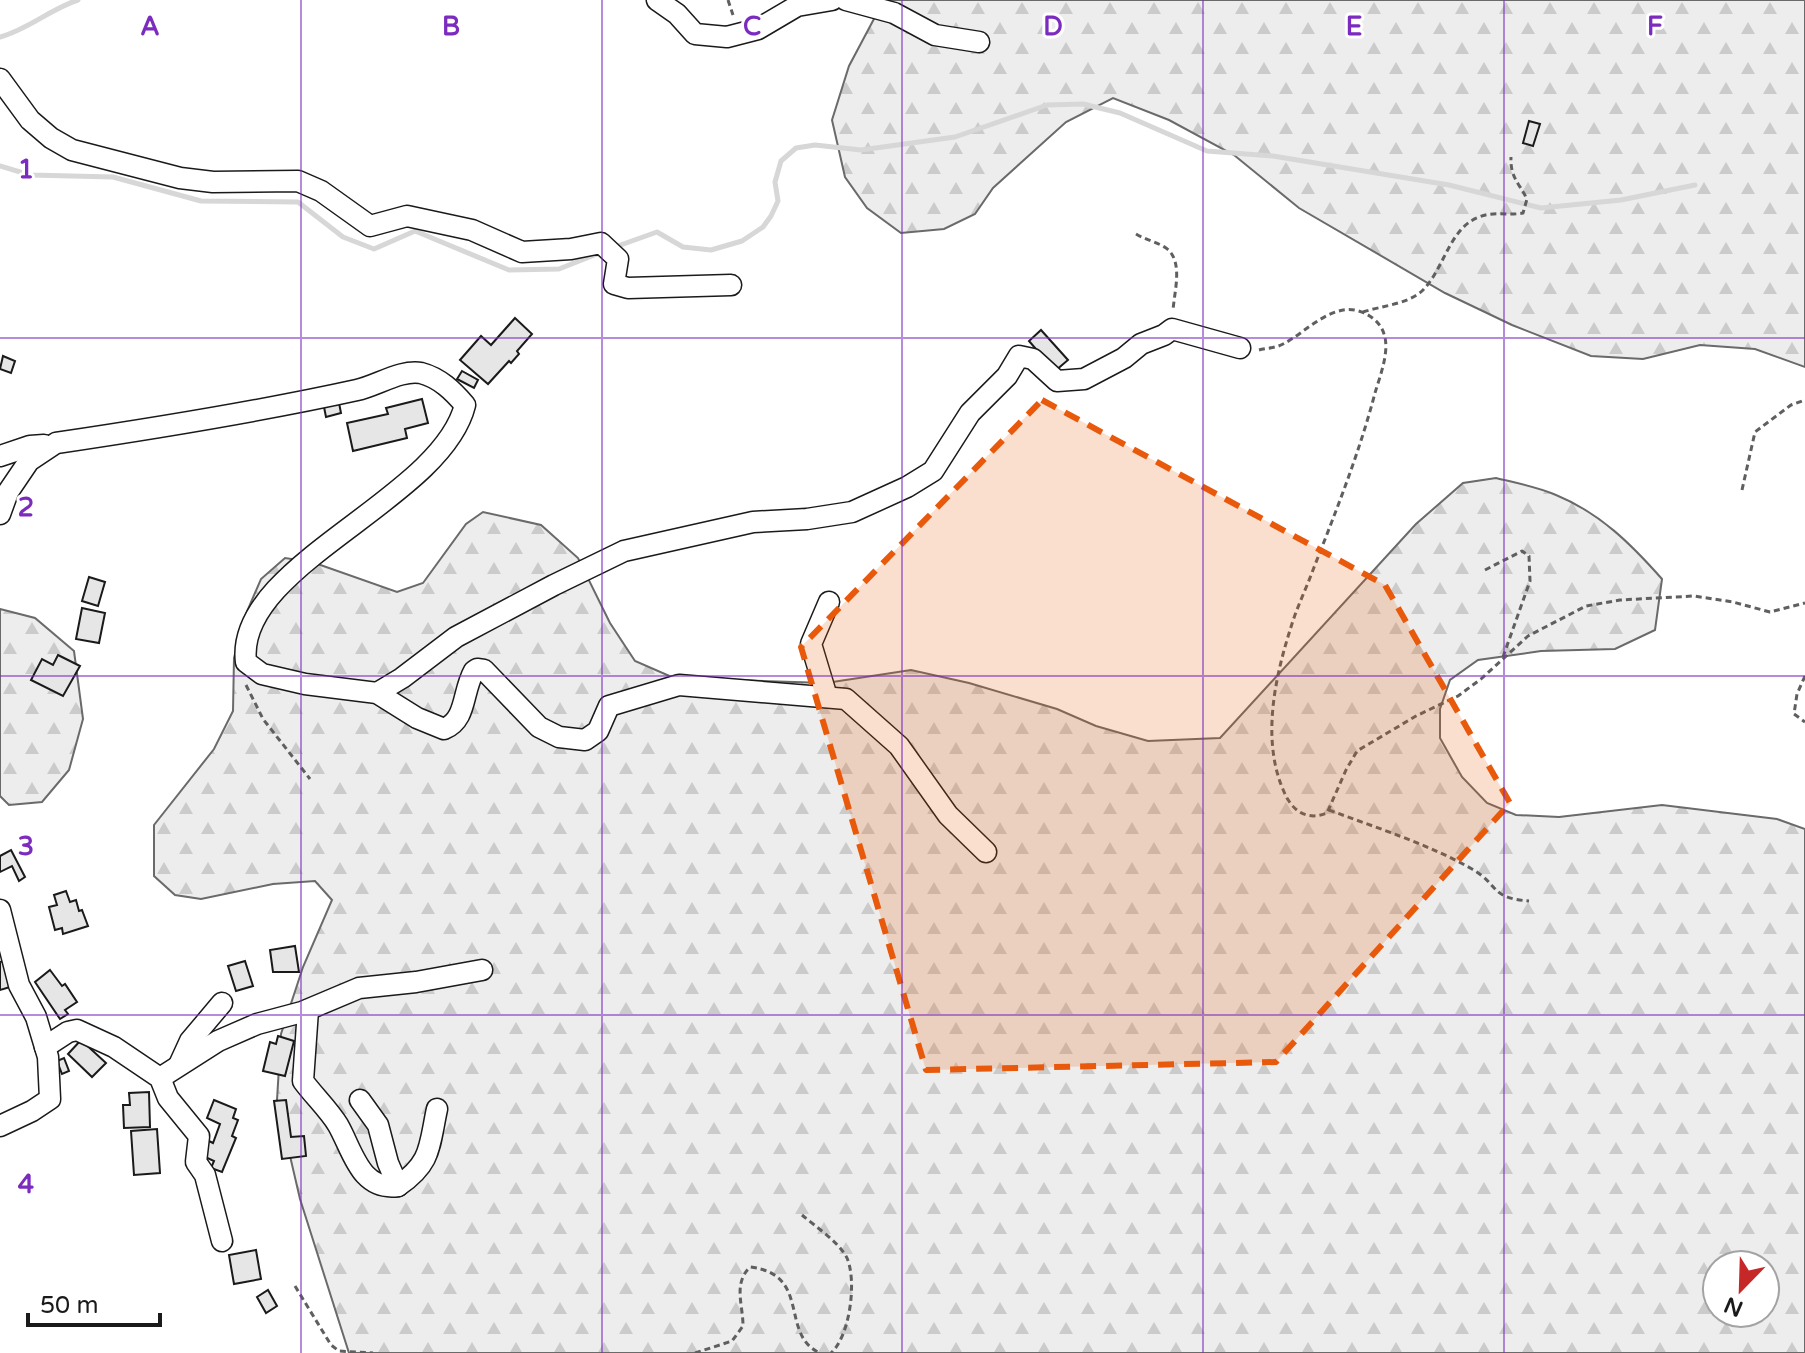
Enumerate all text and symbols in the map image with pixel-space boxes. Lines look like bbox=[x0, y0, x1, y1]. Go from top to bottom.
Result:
text: A bbox=[140, 11, 160, 42]
text: B bbox=[442, 11, 460, 42]
text: C bbox=[743, 11, 761, 42]
text: D bbox=[1043, 11, 1063, 42]
text: E bbox=[1346, 11, 1362, 42]
text: F bbox=[1647, 11, 1663, 42]
text: 1 bbox=[18, 154, 34, 185]
text: 2 bbox=[18, 492, 34, 523]
text: 3 bbox=[18, 831, 34, 862]
text: 4 bbox=[18, 1169, 34, 1200]
north arrow bbox=[1701, 1249, 1781, 1329]
scale bar bbox=[28, 1277, 160, 1327]
text: 50 m bbox=[40, 1291, 98, 1320]
text: N bbox=[1720, 1291, 1747, 1322]

